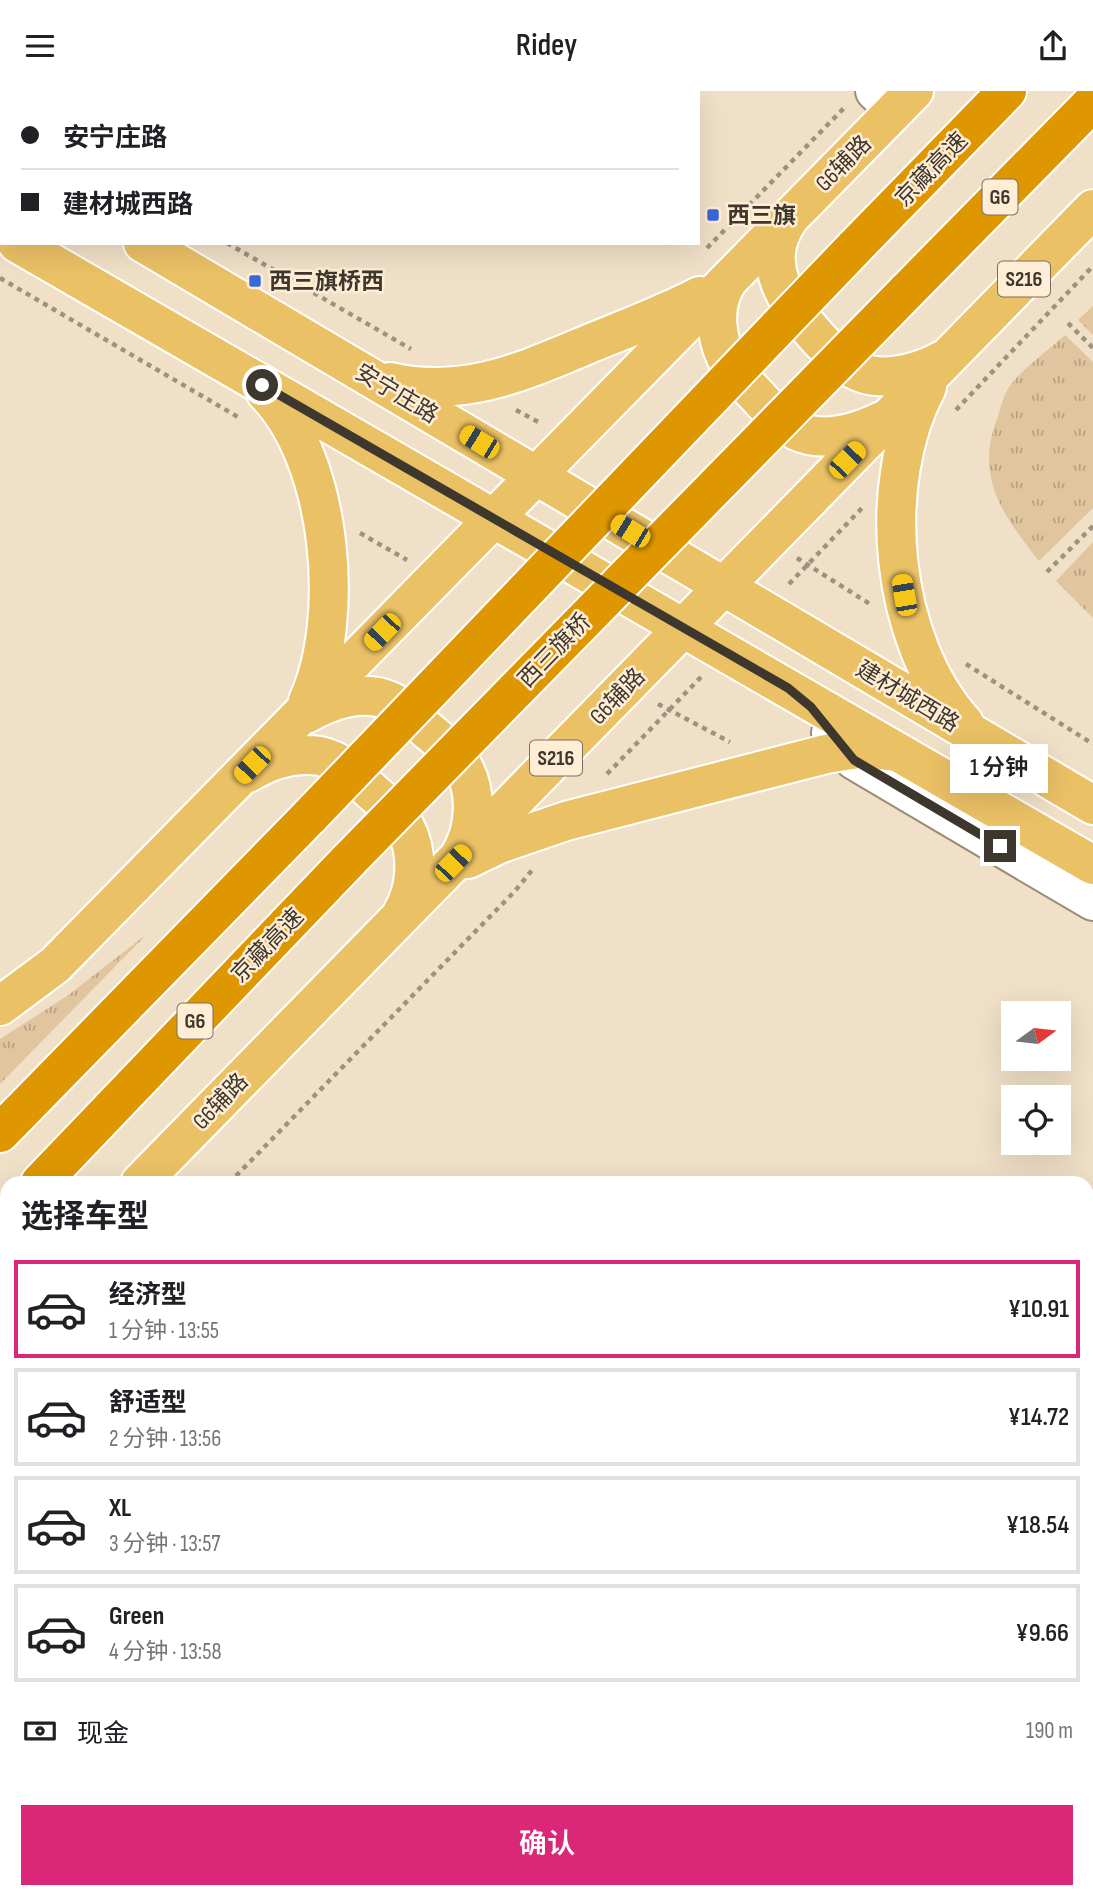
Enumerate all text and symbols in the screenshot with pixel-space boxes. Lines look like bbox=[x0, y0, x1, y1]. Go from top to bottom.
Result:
text: Ridey bbox=[516, 26, 577, 65]
icon: menu bbox=[21, 27, 59, 65]
icon: share bbox=[1034, 27, 1072, 65]
text: 安宁庄路 bbox=[63, 123, 167, 154]
street label: 京藏高速 bbox=[890, 127, 974, 213]
street label: G6辅路 bbox=[810, 130, 878, 198]
road number: G6 bbox=[982, 179, 1018, 215]
text: 建材城西路 bbox=[63, 190, 193, 221]
place label: 西三旗 bbox=[727, 202, 796, 230]
marker: 西三旗 bbox=[705, 207, 721, 223]
road number: S216 bbox=[998, 261, 1050, 297]
place label: 西三旗桥西 bbox=[269, 268, 384, 296]
marker: 西三旗桥西 bbox=[247, 273, 263, 289]
street label: 安宁庄路 bbox=[350, 358, 443, 430]
route start bbox=[246, 369, 278, 401]
car bbox=[456, 422, 503, 462]
car bbox=[825, 438, 870, 482]
car bbox=[607, 511, 654, 551]
car bbox=[891, 572, 918, 618]
street label: 西三旗桥 bbox=[513, 608, 597, 694]
car bbox=[360, 610, 405, 654]
street label: 建材城西路 bbox=[851, 655, 964, 738]
street label: G6辅路 bbox=[584, 663, 651, 731]
road number: S216 bbox=[530, 741, 582, 775]
car bbox=[230, 743, 275, 787]
callout: 1 分钟 bbox=[951, 745, 1049, 793]
text: 1 分钟 bbox=[970, 754, 1028, 782]
route end bbox=[984, 830, 1016, 862]
car bbox=[431, 841, 476, 885]
street label: 京藏高速 bbox=[226, 903, 310, 989]
north arrow bbox=[1001, 1001, 1071, 1071]
map controls bbox=[1001, 1001, 1071, 1155]
road number: G6 bbox=[178, 1003, 212, 1039]
street label: G6辅路 bbox=[187, 1068, 254, 1136]
button: locate bbox=[1001, 1085, 1071, 1155]
text: 选择车型 bbox=[21, 1198, 149, 1237]
icon: car bbox=[25, 1278, 88, 1341]
text: 经济型 bbox=[109, 1280, 187, 1311]
text: ¥10.91 bbox=[1008, 1294, 1069, 1325]
text: 1 分钟 · 13:55 bbox=[109, 1317, 219, 1345]
icon: car bbox=[25, 1386, 88, 1449]
text: 舒适型 bbox=[109, 1388, 187, 1419]
text: ¥14.72 bbox=[1008, 1402, 1069, 1433]
text: 2 分钟 · 13:56 bbox=[109, 1425, 221, 1453]
text: XL bbox=[109, 1493, 131, 1524]
icon: car bbox=[25, 1494, 88, 1557]
text: ¥18.54 bbox=[1006, 1510, 1069, 1541]
text: 3 分钟 · 13:57 bbox=[109, 1530, 221, 1558]
text: Green bbox=[109, 1601, 164, 1632]
icon: car bbox=[25, 1602, 88, 1665]
text: ¥9.66 bbox=[1016, 1618, 1069, 1649]
text: 4 分钟 · 13:58 bbox=[109, 1638, 222, 1666]
icon: cash bbox=[21, 1712, 59, 1750]
text: 190 m bbox=[1026, 1717, 1073, 1745]
text: 现金 bbox=[77, 1719, 129, 1750]
button: 确认 bbox=[21, 1805, 1073, 1885]

